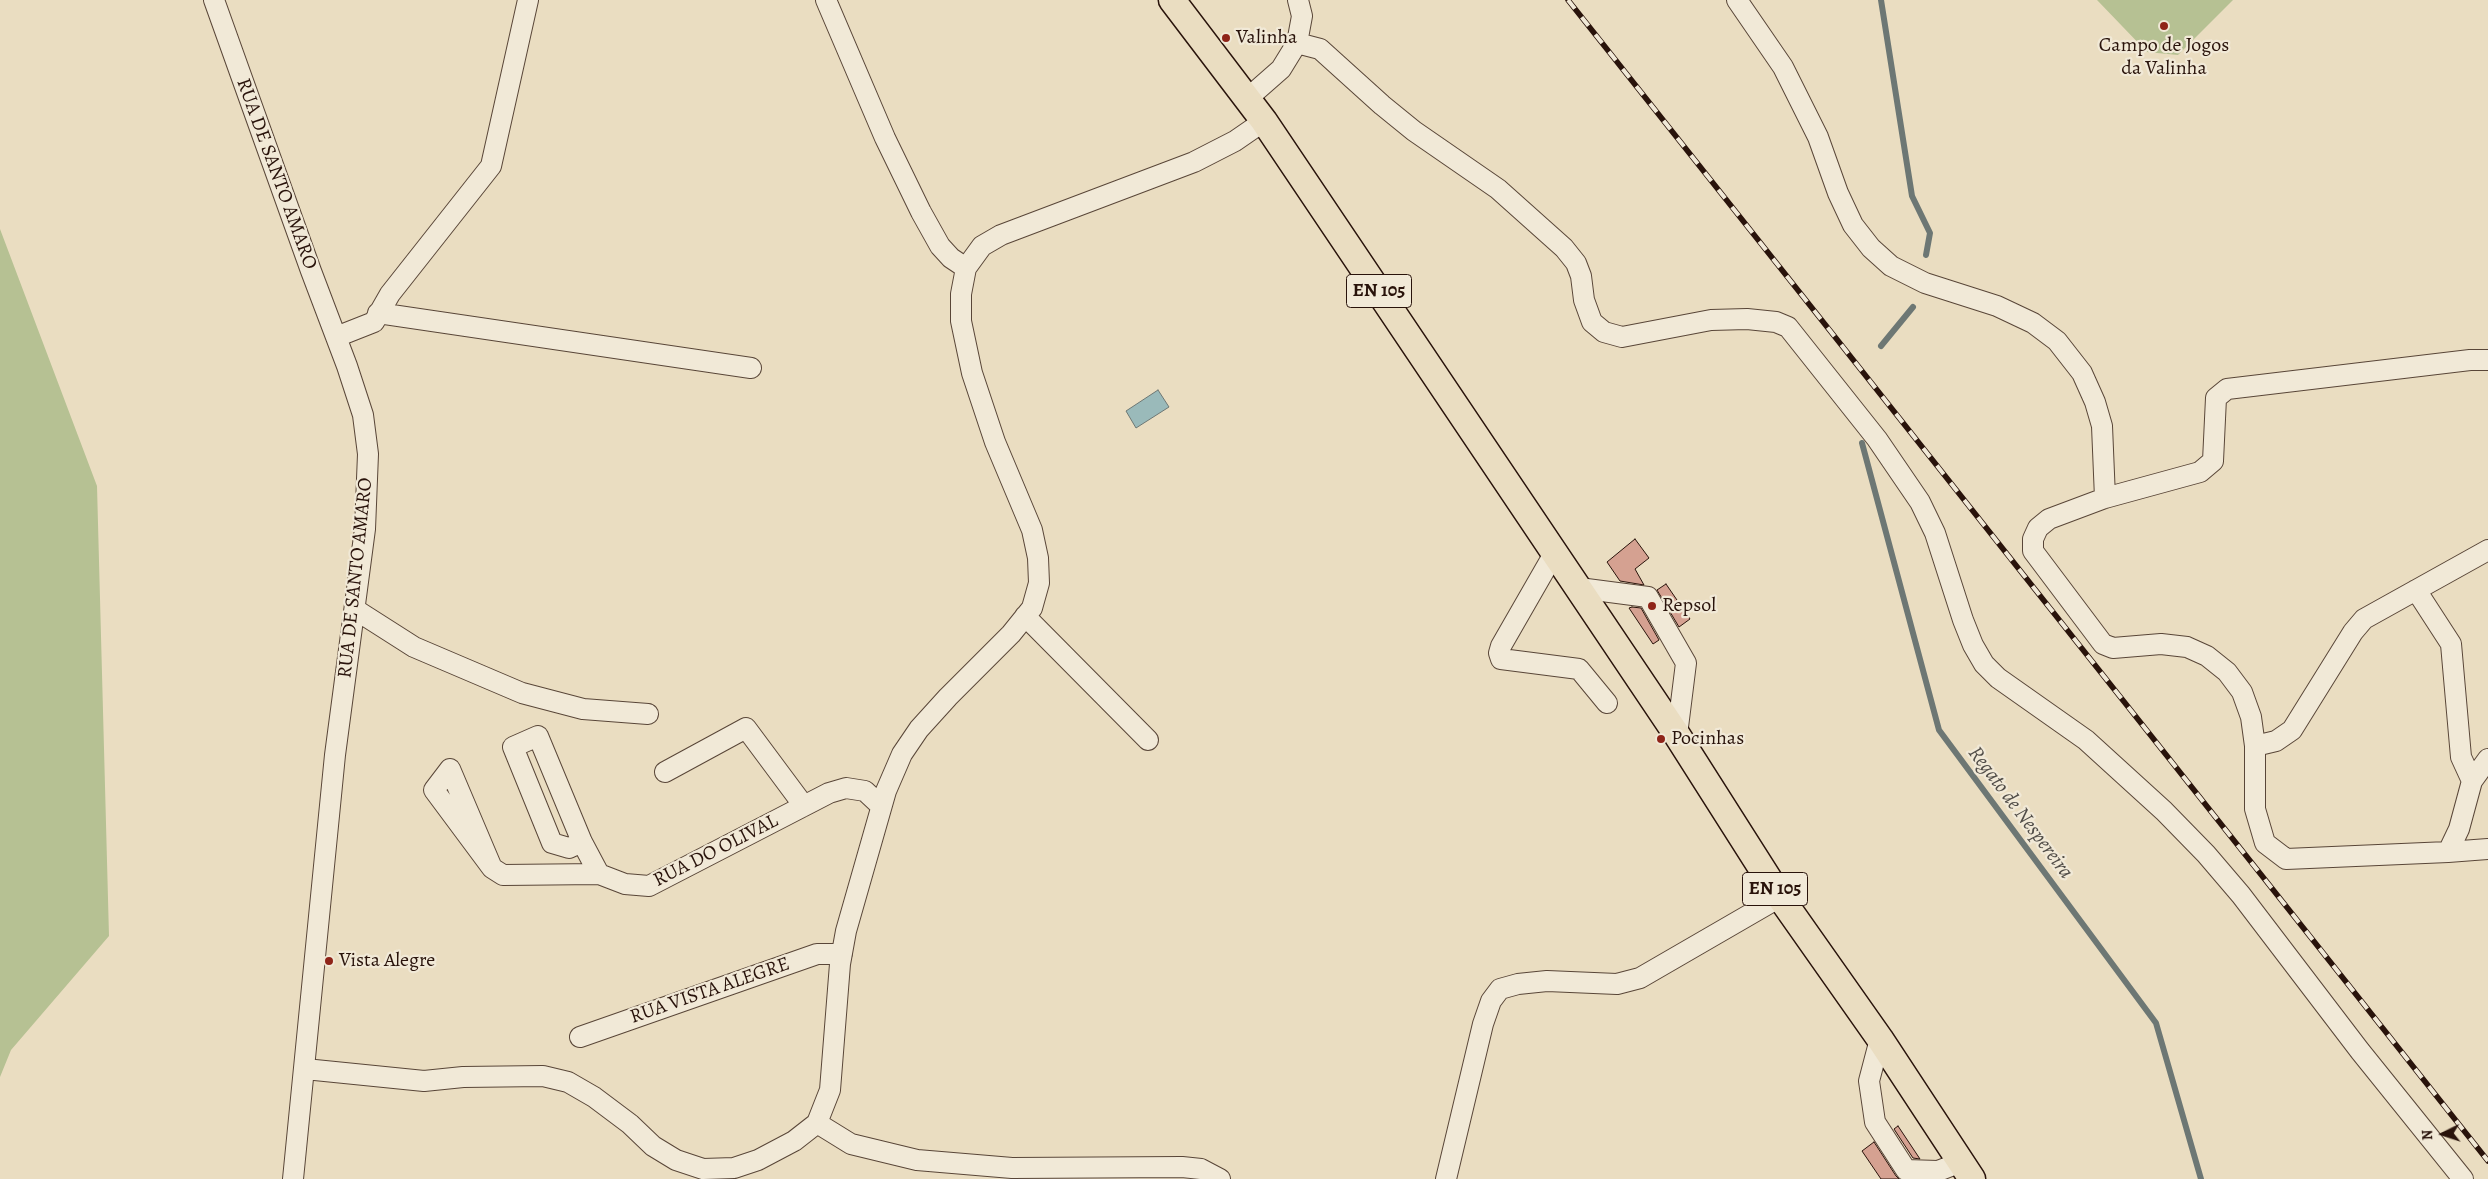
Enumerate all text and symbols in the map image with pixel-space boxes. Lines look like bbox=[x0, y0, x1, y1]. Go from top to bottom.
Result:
marker: Campo de Jogos da Valinha bbox=[2158, 20, 2170, 32]
place label: Valinha bbox=[1236, 26, 1297, 50]
marker: Valinha bbox=[1220, 32, 1232, 44]
place label: Campo de Jogos da Valinha bbox=[2099, 34, 2229, 81]
street label: RUA DE SANTO AMARO bbox=[230, 75, 322, 273]
road number: EN 105 bbox=[1346, 274, 1412, 308]
street label: RUA DE SANTO AMARO bbox=[334, 476, 378, 680]
place label: Repsol bbox=[1662, 594, 1716, 618]
marker: Repsol bbox=[1646, 600, 1658, 612]
place label: Pocinhas bbox=[1671, 727, 1744, 751]
marker: Pocinhas bbox=[1655, 733, 1667, 745]
water label: Regato de Nespereira bbox=[1962, 742, 2078, 884]
street label: RUA DO OLIVAL bbox=[650, 809, 782, 893]
road number: EN 105 bbox=[1742, 872, 1808, 906]
place label: Vista Alegre bbox=[339, 949, 435, 973]
street label: RUA VISTA ALEGRE bbox=[627, 952, 793, 1030]
marker: Vista Alegre bbox=[323, 955, 335, 967]
north arrow bbox=[2418, 1109, 2468, 1159]
text: N bbox=[2418, 1129, 2437, 1141]

